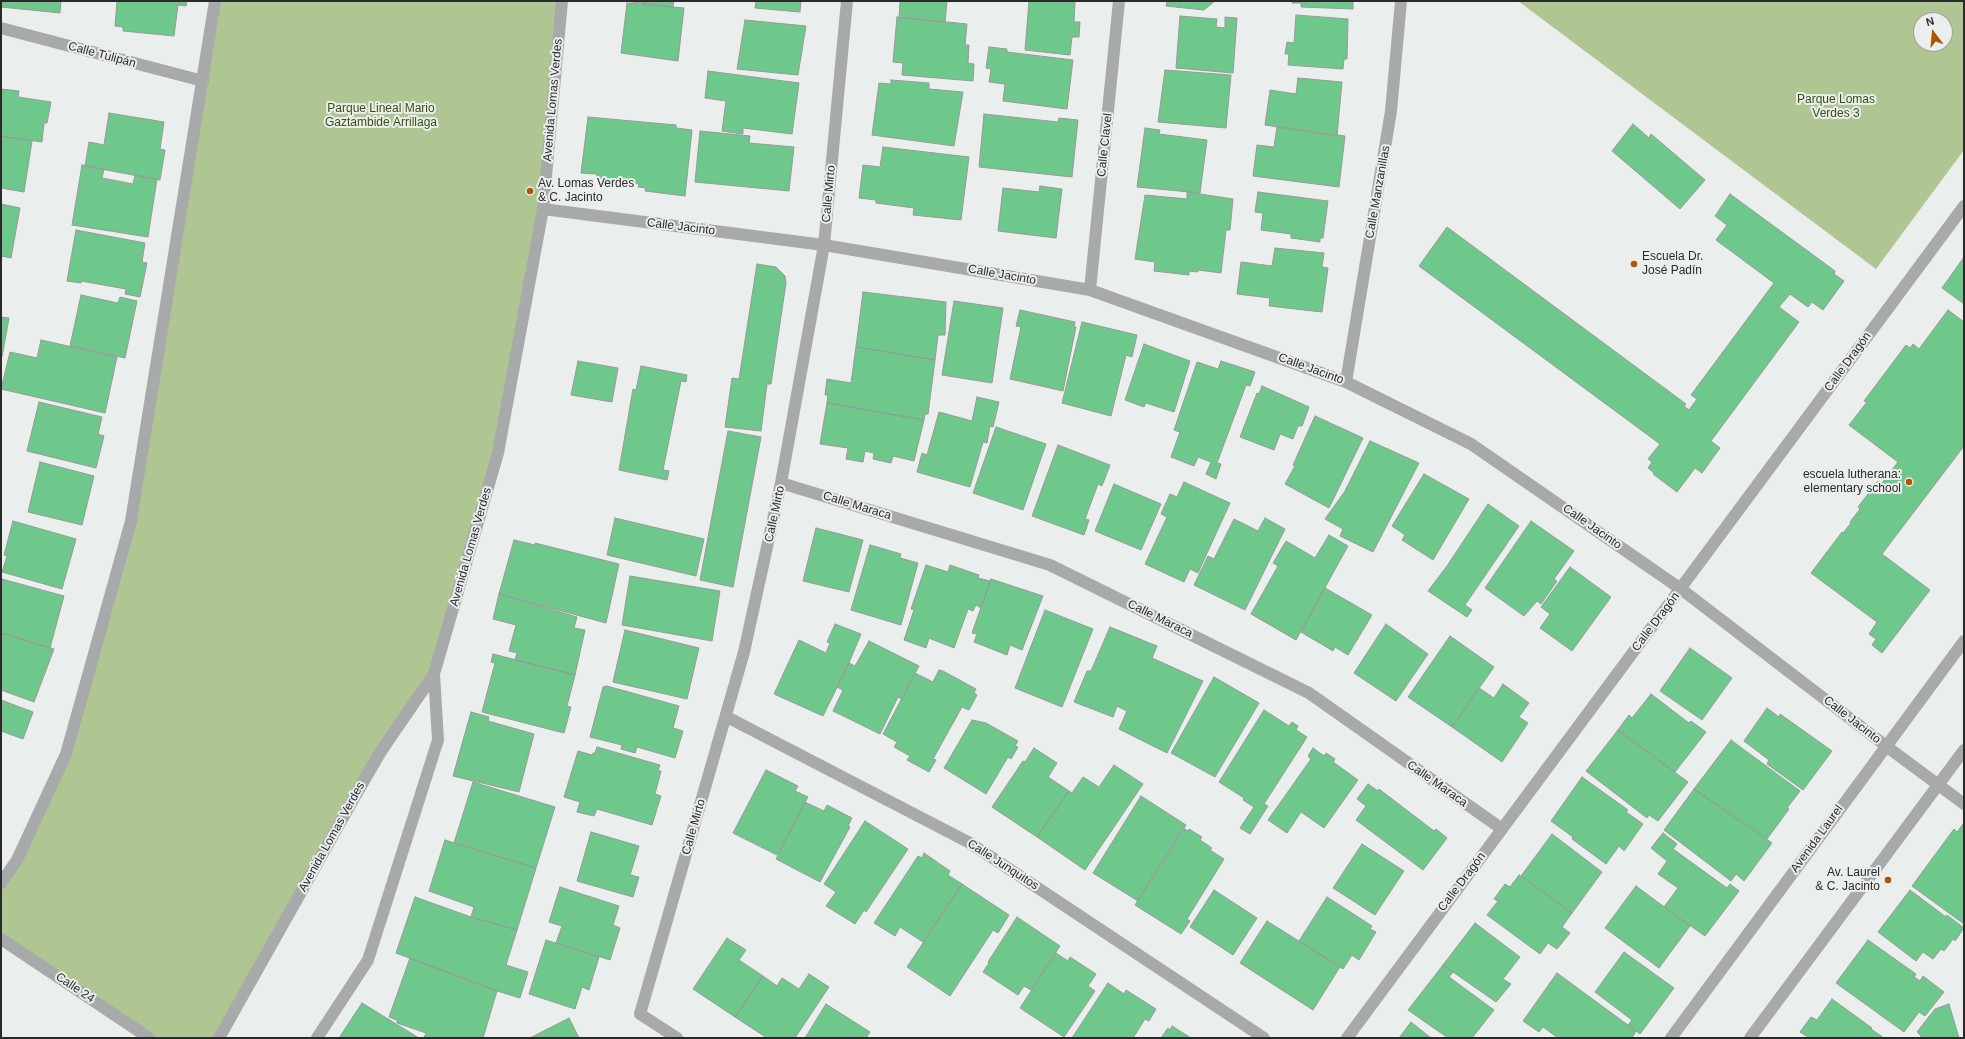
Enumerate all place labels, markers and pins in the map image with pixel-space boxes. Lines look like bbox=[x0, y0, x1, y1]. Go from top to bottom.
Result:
place label: Av. Lomas Verdes & C. Jacinto bbox=[538, 177, 634, 205]
marker: Av. Lomas Verdes & C. Jacinto bbox=[525, 186, 535, 196]
place label: Escuela Dr. José Padín bbox=[1642, 250, 1703, 278]
marker: Escuela Dr. José Padín bbox=[1629, 259, 1639, 269]
place label: escuela lutherana: elementary school bbox=[1803, 468, 1901, 496]
marker: escuela lutherana: elementary school bbox=[1904, 477, 1914, 487]
place label: Av. Laurel & C. Jacinto bbox=[1815, 866, 1880, 894]
marker: Av. Laurel & C. Jacinto bbox=[1883, 875, 1893, 885]

